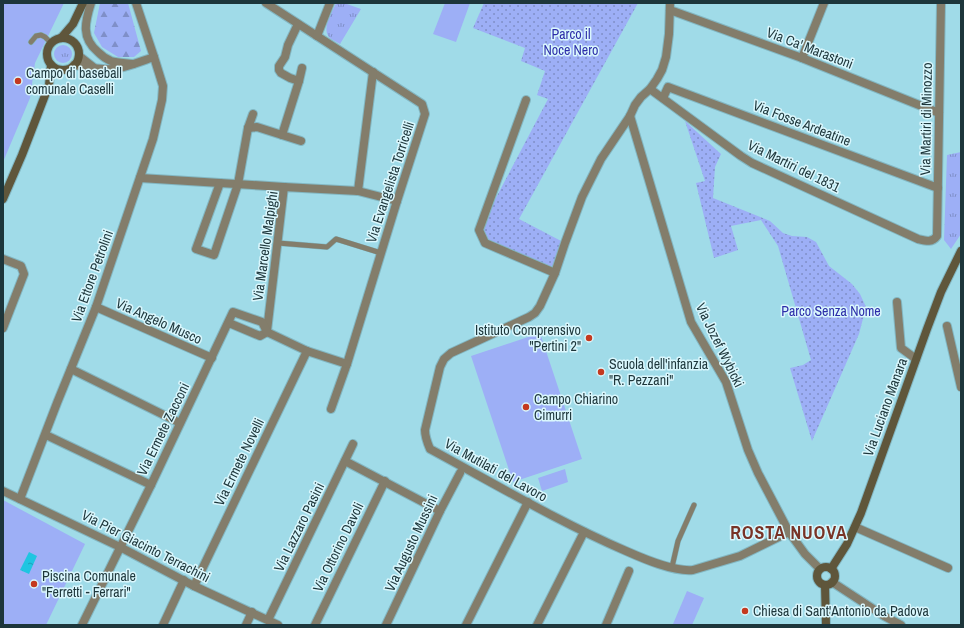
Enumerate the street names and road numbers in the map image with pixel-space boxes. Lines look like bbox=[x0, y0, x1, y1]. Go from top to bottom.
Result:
street label: Via Ca' Marastoni bbox=[764, 23, 856, 73]
street label: Via Martiri di Minozzo bbox=[916, 62, 936, 176]
street label: Via Fosse Ardeatine bbox=[751, 96, 853, 150]
street label: Via Evangelista Torricelli bbox=[362, 119, 418, 245]
street label: Via Martiri del 1831 bbox=[745, 136, 844, 196]
street label: Via Marcello Malpighi bbox=[248, 190, 282, 302]
street label: Via Ettore Petrolini bbox=[67, 227, 117, 325]
street label: Via Angelo Musco bbox=[113, 294, 205, 348]
street label: Via Jozef Wybicki bbox=[692, 300, 748, 390]
street label: Via Luciano Manara bbox=[859, 355, 911, 459]
street label: Via Ermete Zacconi bbox=[133, 380, 193, 478]
street label: Via Ermete Novelli bbox=[210, 415, 268, 509]
street label: Via Mutilati del Lavoro bbox=[441, 434, 551, 506]
street label: Via Lazzaro Pasini bbox=[270, 480, 328, 574]
street label: Via Augusto Mussini bbox=[381, 492, 441, 594]
street label: Via Ottorino Davoli bbox=[309, 499, 367, 595]
street label: Via Pier Giacinto Terrachini bbox=[79, 506, 213, 586]

